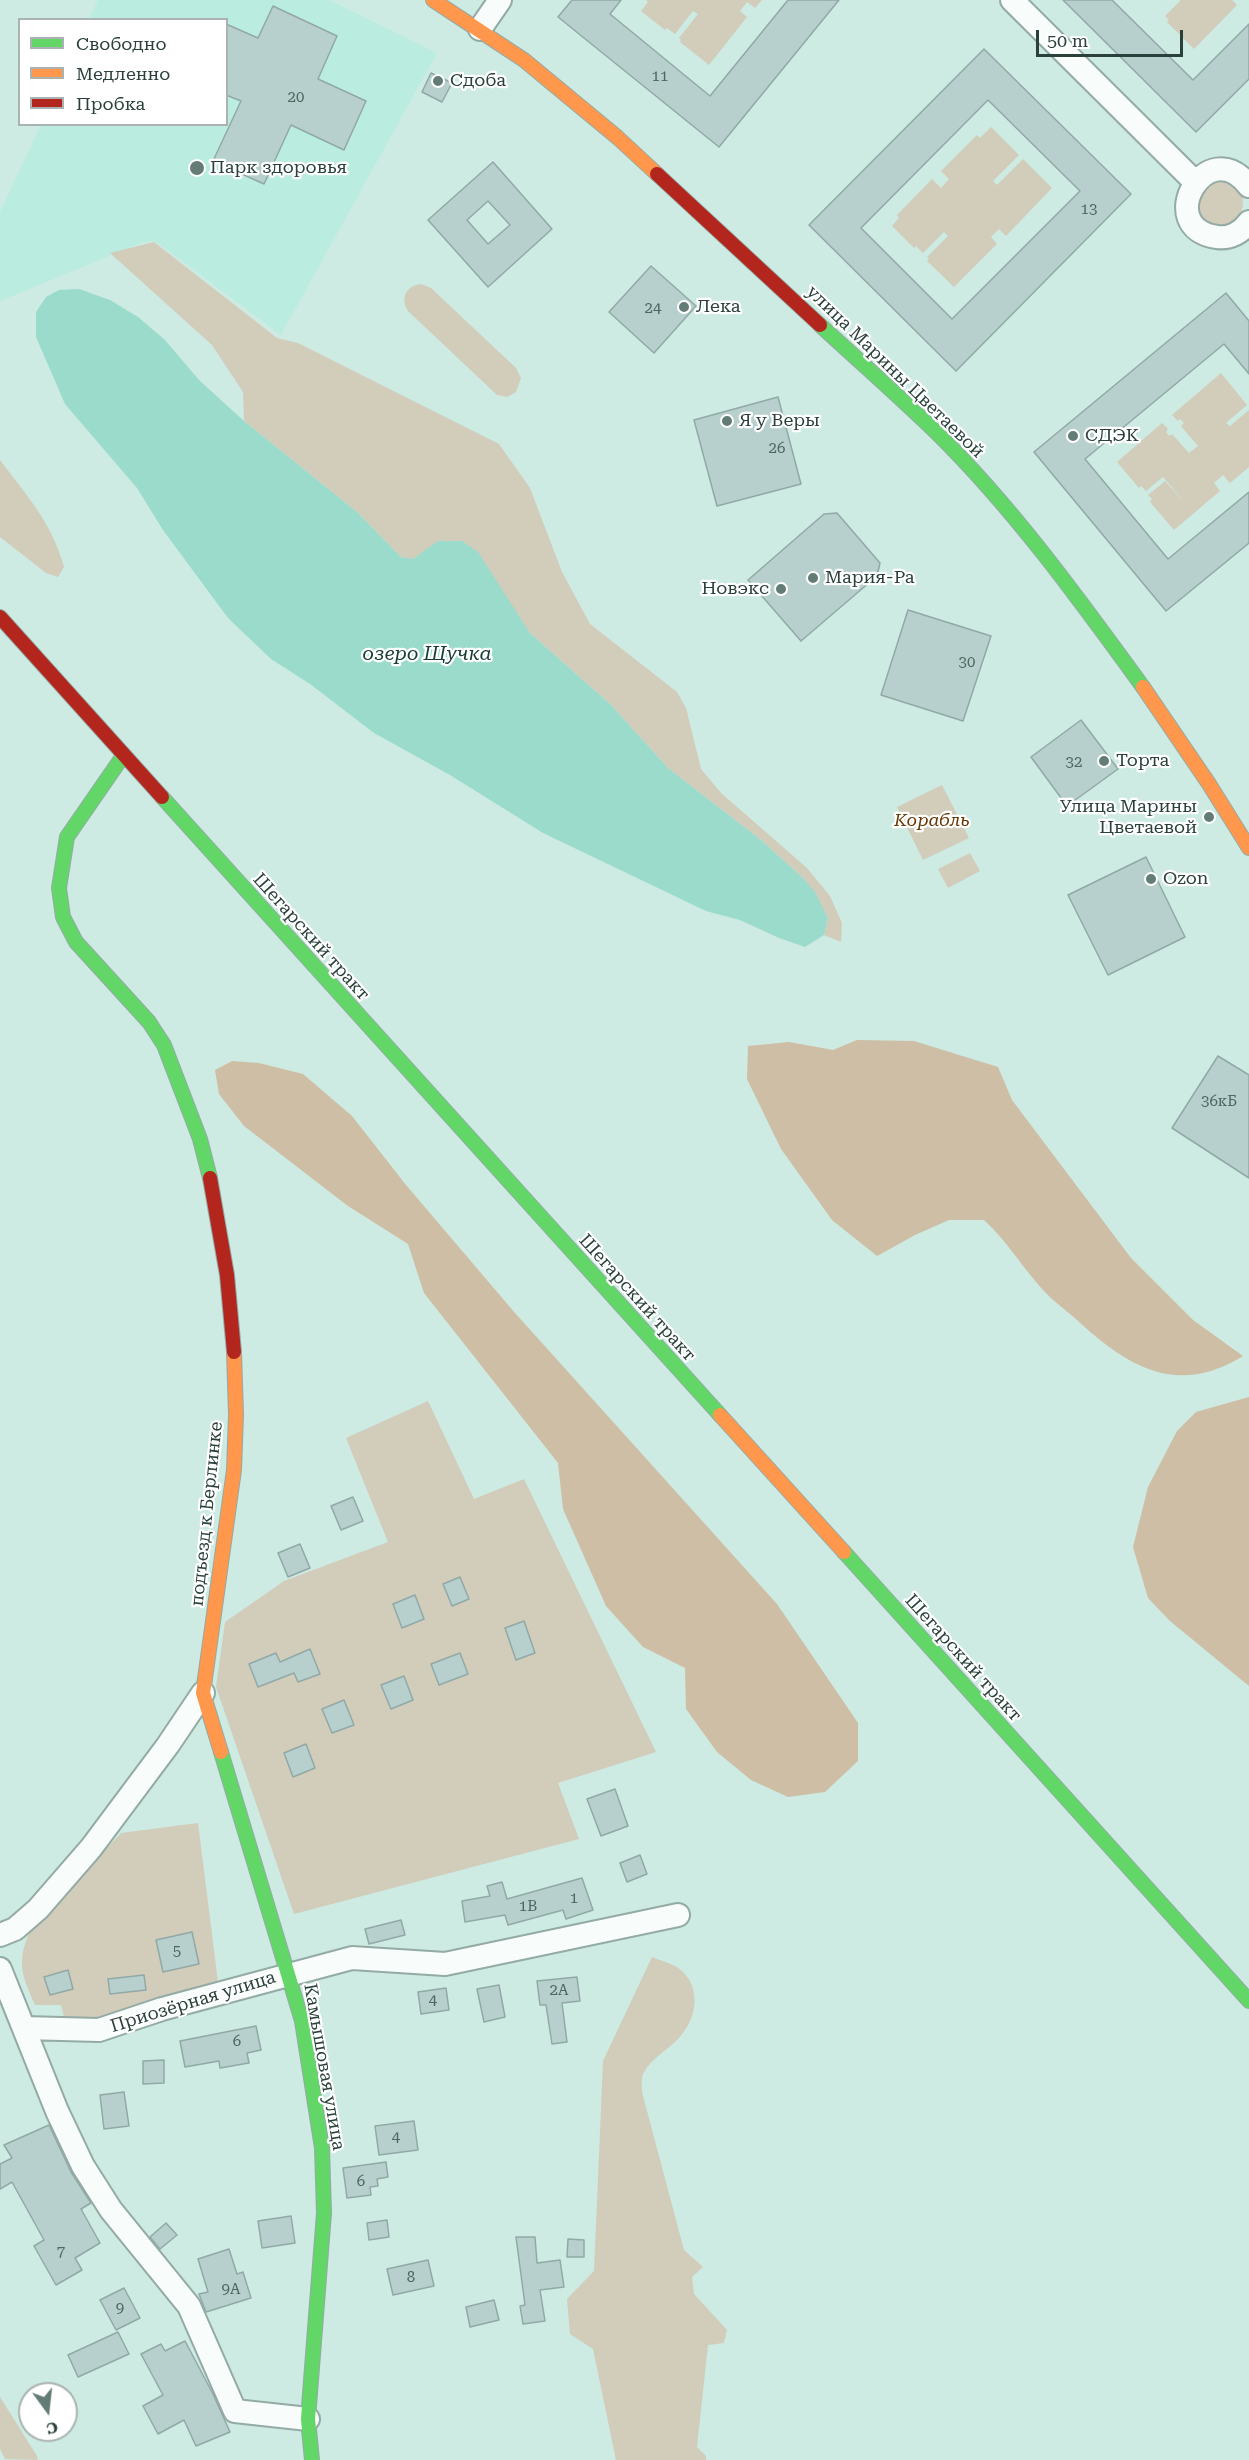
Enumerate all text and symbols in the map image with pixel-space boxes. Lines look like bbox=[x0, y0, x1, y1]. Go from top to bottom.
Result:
legend bbox=[18, 18, 228, 126]
scale bar bbox=[1039, 18, 1186, 56]
text: 50 m bbox=[1047, 30, 1088, 51]
text: Свободно bbox=[76, 33, 166, 54]
text: Медленно bbox=[76, 63, 170, 84]
house number: 11 bbox=[652, 68, 668, 86]
place label: Сдоба bbox=[450, 70, 506, 92]
marker: Сдоба bbox=[431, 74, 445, 88]
house number: 20 bbox=[288, 89, 304, 107]
text: Пробка bbox=[76, 93, 145, 114]
place label: Парк здоровья bbox=[210, 157, 347, 179]
marker: Парк здоровья bbox=[188, 159, 206, 177]
house number: 13 bbox=[1081, 201, 1097, 219]
street label: улица Марины Цветаевой bbox=[802, 281, 988, 463]
place label: Лека bbox=[696, 296, 741, 318]
house number: 24 bbox=[645, 300, 661, 318]
marker: Лека bbox=[677, 300, 691, 314]
place label: Я у Веры bbox=[739, 410, 820, 432]
marker: Я у Веры bbox=[720, 414, 734, 428]
place label: СДЭК bbox=[1085, 425, 1139, 447]
marker: СДЭК bbox=[1066, 429, 1080, 443]
house number: 26 bbox=[769, 440, 785, 458]
place label: Мария-Ра bbox=[825, 567, 915, 589]
marker: Мария-Ра bbox=[806, 571, 820, 585]
place label: Новэкс bbox=[701, 578, 769, 600]
marker: Новэкс bbox=[774, 582, 788, 596]
water label: озеро Щучка bbox=[362, 642, 492, 666]
house number: 30 bbox=[959, 654, 975, 672]
place label: Торта bbox=[1116, 750, 1169, 772]
house number: 32 bbox=[1066, 754, 1082, 772]
marker: Торта bbox=[1097, 754, 1111, 768]
place label: Улица Марины Цветаевой bbox=[1060, 796, 1197, 838]
park label: Корабль bbox=[894, 810, 970, 832]
marker: Улица Марины Цветаевой bbox=[1202, 810, 1216, 824]
place label: Ozon bbox=[1163, 868, 1208, 890]
street label: Шегарский тракт bbox=[248, 869, 374, 1005]
marker: Ozon bbox=[1144, 872, 1158, 886]
house number: 36кБ bbox=[1201, 1093, 1237, 1111]
street label: Шегарский тракт bbox=[574, 1230, 700, 1366]
street label: подъезд к Берлинке bbox=[187, 1421, 227, 1607]
street label: Шегарский тракт bbox=[900, 1590, 1026, 1726]
house number: 1 bbox=[570, 1890, 578, 1908]
house number: 1В bbox=[519, 1898, 537, 1916]
house number: 5 bbox=[173, 1943, 181, 1961]
street label: Приозёрная улица bbox=[108, 1967, 278, 2037]
street label: Камышовая улица bbox=[299, 1982, 349, 2152]
house number: 2А bbox=[550, 1982, 568, 2000]
house number: 4 bbox=[429, 1992, 437, 2010]
house number: 6 bbox=[233, 2033, 241, 2051]
house number: 4 bbox=[392, 2129, 400, 2147]
house number: 6 bbox=[357, 2173, 365, 2191]
house number: 7 bbox=[57, 2243, 65, 2261]
house number: 8 bbox=[407, 2269, 415, 2287]
house number: 9А bbox=[222, 2281, 240, 2299]
house number: 9 bbox=[116, 2300, 124, 2318]
north arrow bbox=[18, 2382, 78, 2442]
text: С bbox=[44, 2417, 60, 2439]

